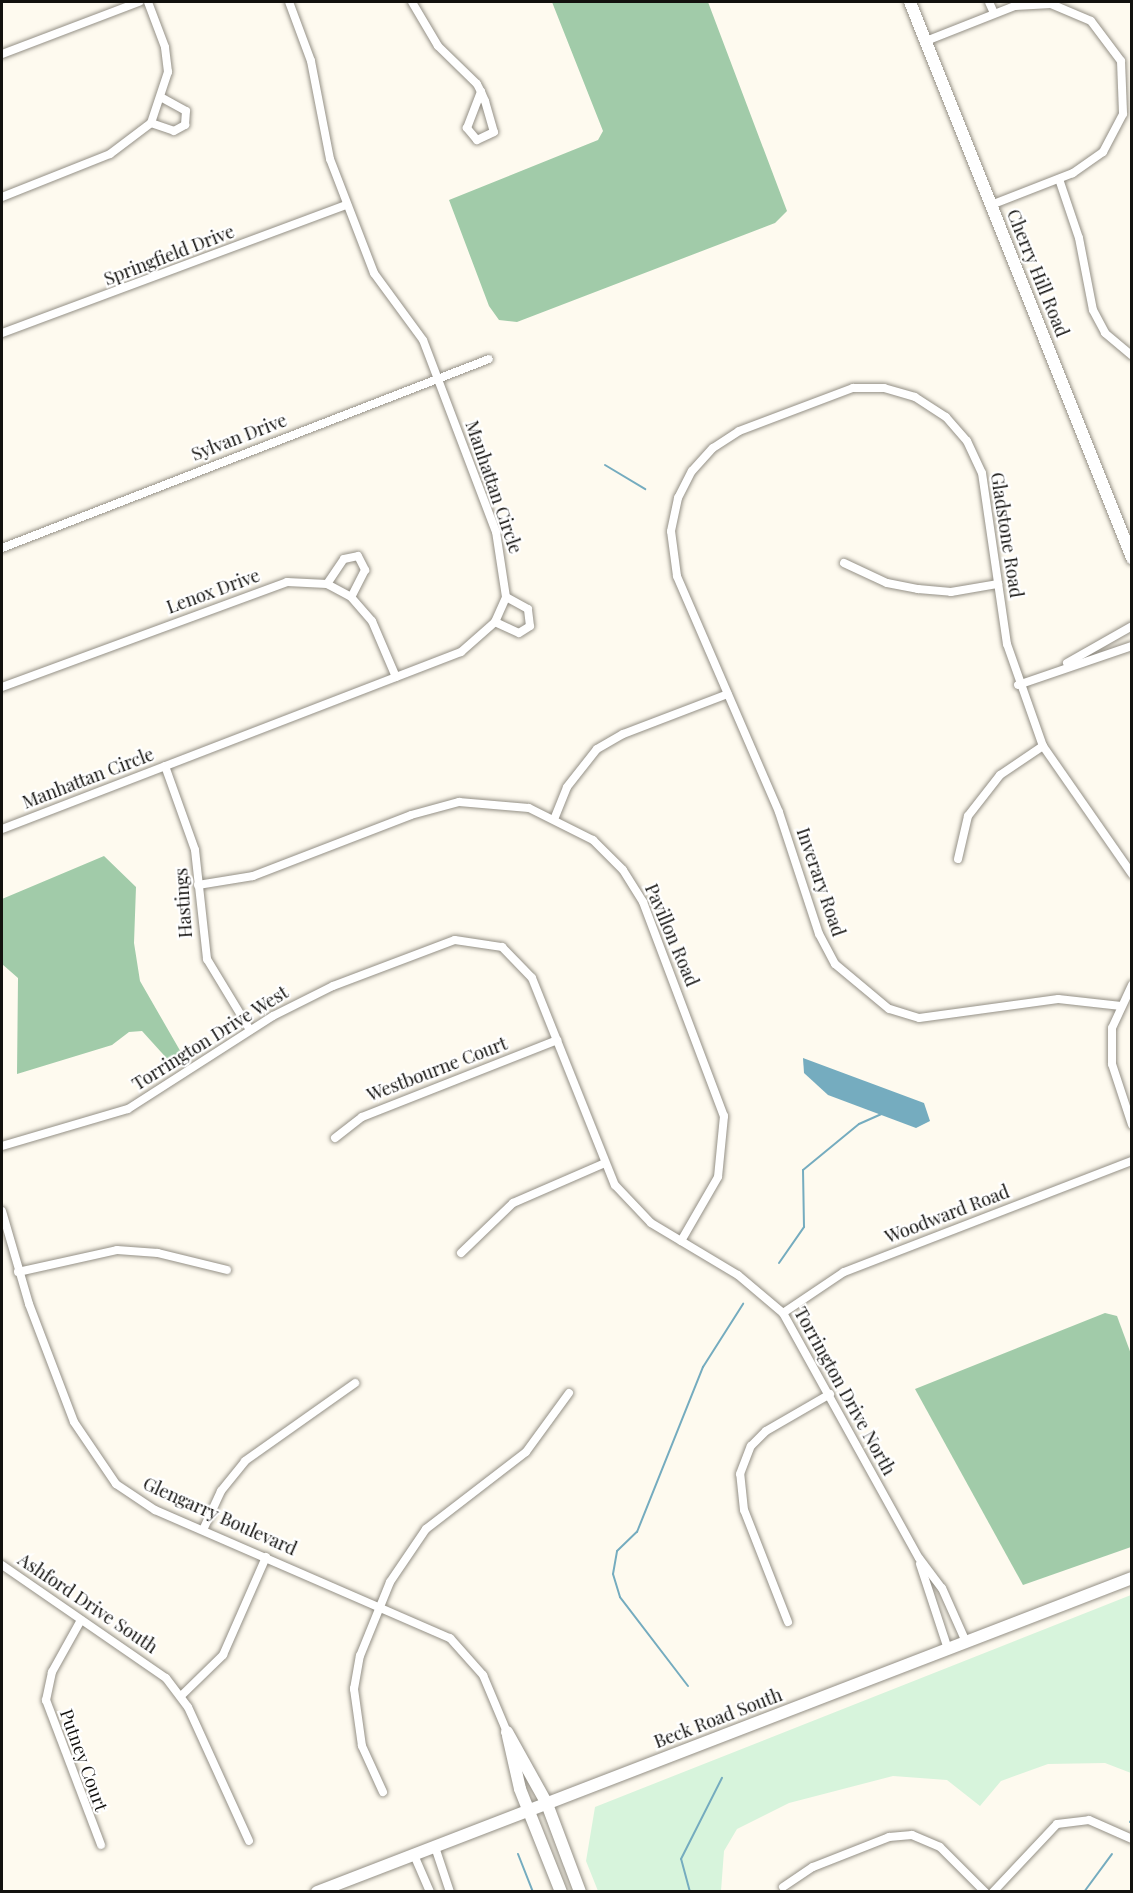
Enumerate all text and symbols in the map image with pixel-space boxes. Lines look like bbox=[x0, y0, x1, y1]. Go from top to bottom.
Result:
street label: Cherry Hill Road bbox=[1002, 206, 1074, 340]
street label: Springfield Drive bbox=[101, 220, 237, 290]
street label: Sylvan Drive bbox=[188, 409, 290, 465]
street label: Manhattan Circle bbox=[461, 418, 527, 556]
street label: Gladstone Road bbox=[986, 471, 1028, 599]
street label: Lenox Drive bbox=[163, 564, 263, 618]
street label: Manhattan Circle bbox=[19, 743, 157, 813]
street label: Inverary Road bbox=[792, 825, 850, 939]
street label: Hastings bbox=[170, 867, 196, 939]
street label: Pavillon Road bbox=[641, 880, 703, 990]
street label: Torrington Drive West bbox=[128, 981, 292, 1095]
street label: Westbourne Court bbox=[364, 1032, 510, 1106]
street label: Woodward Road bbox=[882, 1180, 1012, 1248]
street label: Torrington Drive North bbox=[790, 1303, 900, 1479]
street label: Glengarry Boulevard bbox=[140, 1472, 300, 1560]
street label: Ashford Drive South bbox=[14, 1548, 162, 1658]
street label: Beck Road South bbox=[651, 1684, 785, 1752]
street label: Putney Court bbox=[55, 1706, 113, 1814]

